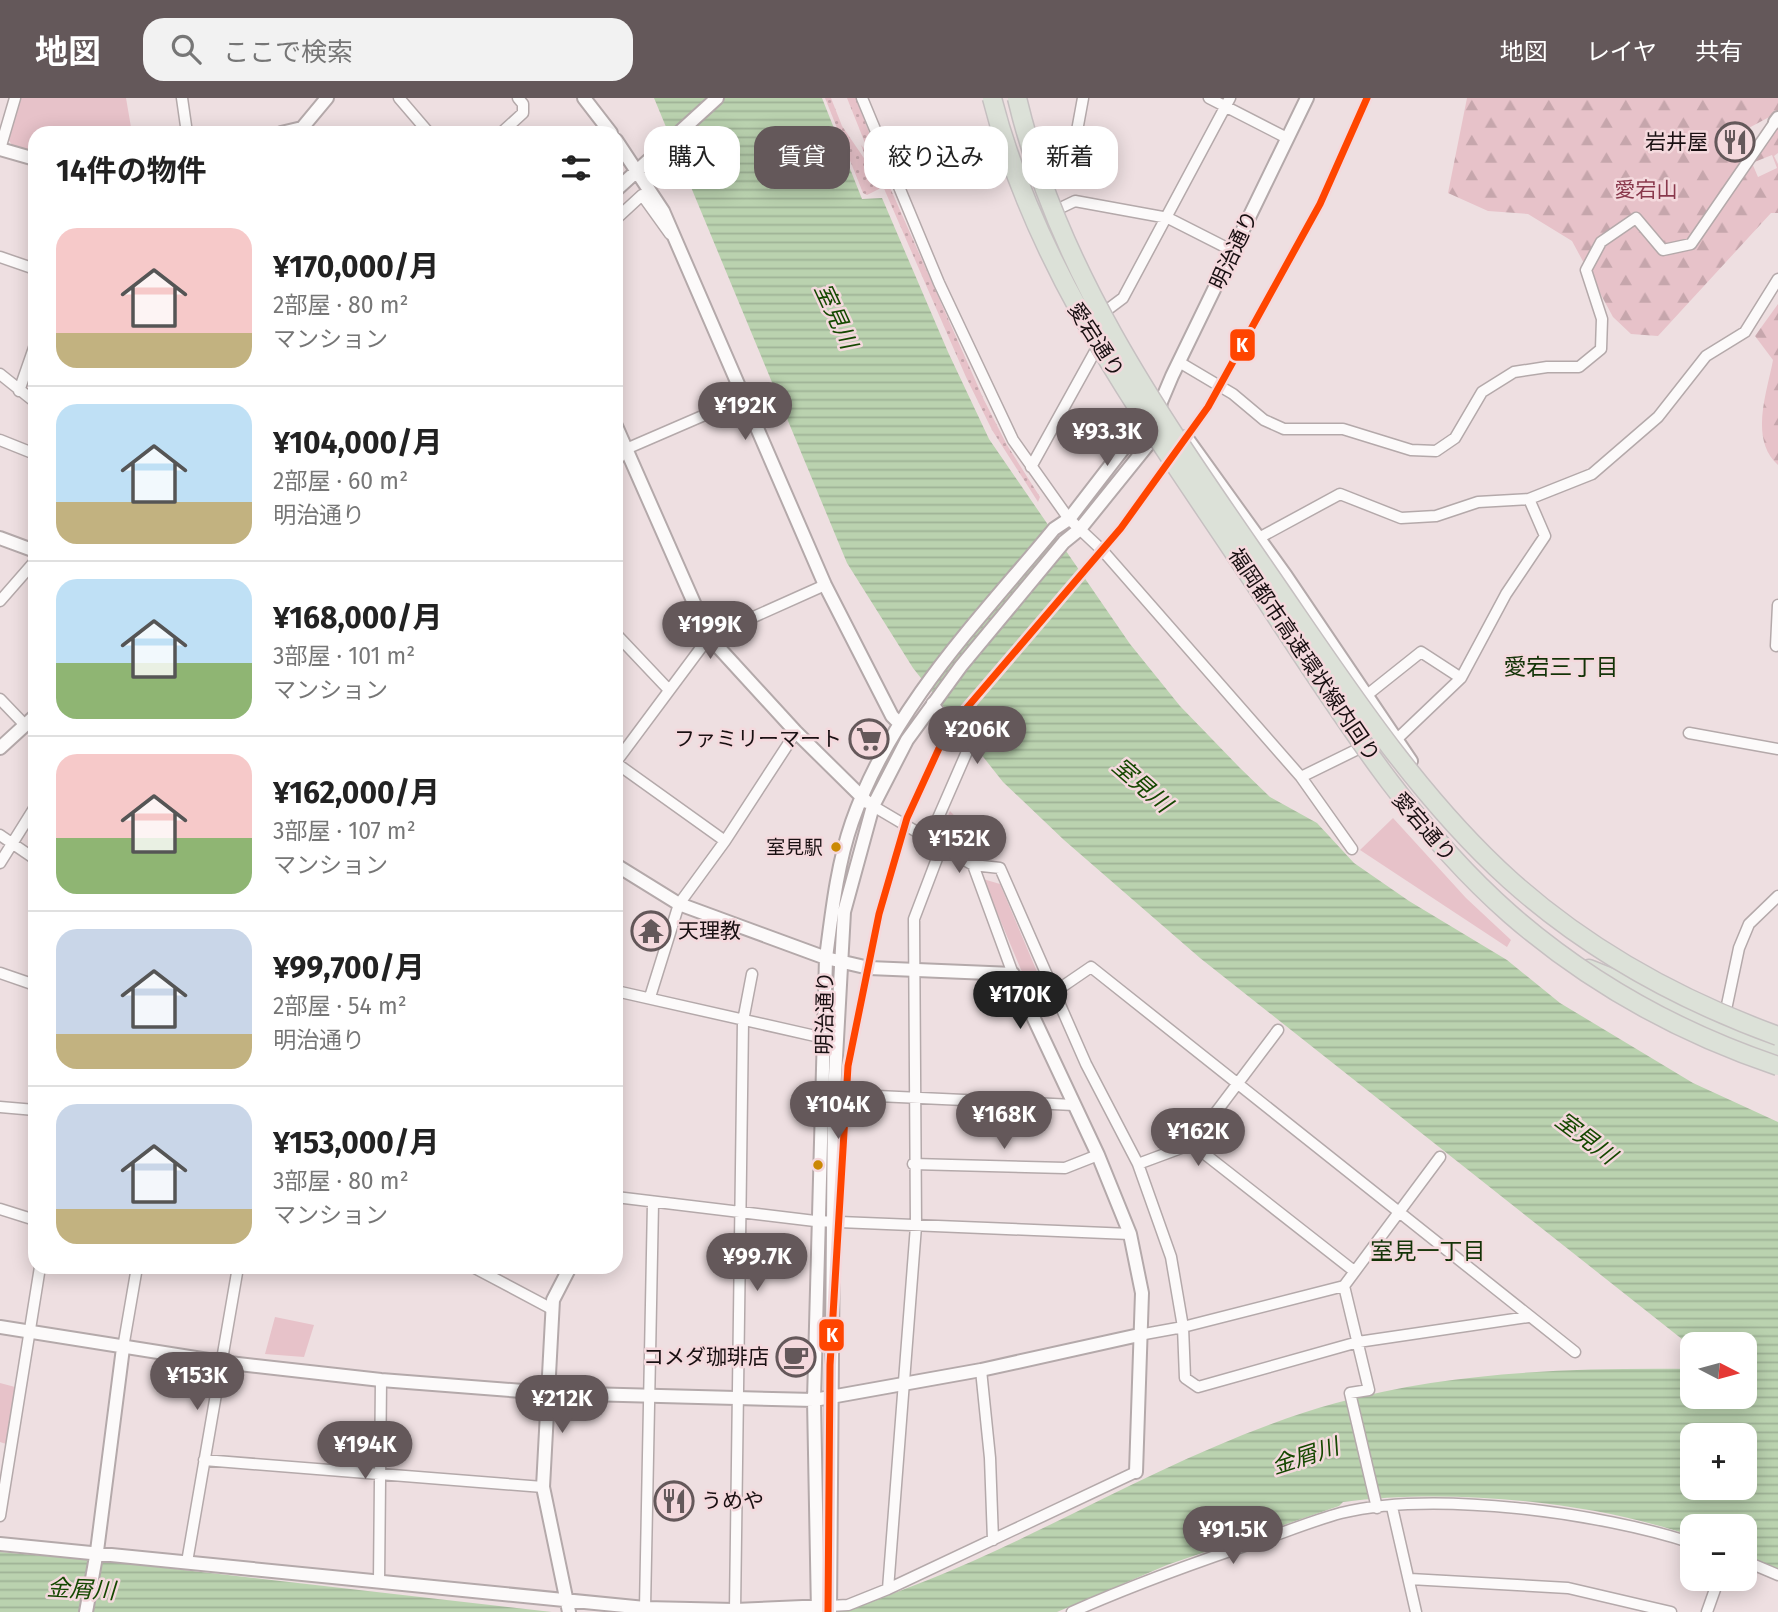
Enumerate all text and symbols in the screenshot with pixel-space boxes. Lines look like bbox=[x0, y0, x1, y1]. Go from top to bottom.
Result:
search box bbox=[143, 18, 633, 81]
icon: search bbox=[167, 30, 205, 68]
text: 地図 bbox=[35, 32, 101, 72]
text: ここで検索 bbox=[223, 37, 353, 68]
text: 地図 bbox=[1500, 38, 1548, 66]
text: レイヤ bbox=[1586, 38, 1657, 66]
text: 共有 bbox=[1695, 38, 1743, 66]
restaurant icon: 岩井屋 bbox=[1714, 121, 1756, 163]
chip: 購入 bbox=[644, 126, 740, 189]
chip: 賃貸 bbox=[754, 126, 850, 189]
chip: 絞り込み bbox=[864, 126, 1008, 189]
chip: 新着 bbox=[1022, 126, 1118, 189]
place label: 岩井屋 bbox=[1645, 129, 1708, 155]
icon: filters bbox=[557, 149, 595, 187]
text: 14件の物件 bbox=[56, 153, 207, 189]
park label: 愛宕山 bbox=[1615, 177, 1678, 203]
street label: 明治通り bbox=[1204, 206, 1264, 294]
text: ¥170,000/月 bbox=[273, 249, 439, 285]
icon: home bbox=[112, 256, 196, 340]
water label: 室見川 bbox=[809, 279, 865, 356]
text: 2部屋 · 80 m² bbox=[273, 291, 409, 319]
street label: 愛宕通り bbox=[1062, 298, 1130, 382]
text: マンション bbox=[273, 325, 388, 353]
line badge: K bbox=[1229, 328, 1256, 362]
text: K bbox=[1236, 334, 1249, 357]
pin: ¥192K bbox=[696, 382, 794, 442]
text: ¥192K bbox=[714, 391, 776, 419]
pin: ¥93.3K bbox=[1050, 408, 1164, 468]
text: ¥93.3K bbox=[1072, 417, 1142, 445]
text: ¥104,000/月 bbox=[273, 425, 443, 461]
icon: home bbox=[112, 432, 196, 516]
text: 2部屋 · 60 m² bbox=[273, 467, 408, 495]
text: 明治通り bbox=[273, 501, 365, 529]
street label: 福岡都市高速環状線内回り bbox=[1223, 543, 1385, 767]
text: ¥168,000/月 bbox=[273, 600, 442, 636]
pin: ¥199K bbox=[661, 602, 759, 661]
icon: home bbox=[112, 607, 196, 691]
text: ¥199K bbox=[678, 610, 742, 638]
text: 3部屋 · 101 m² bbox=[273, 642, 415, 670]
district label: 愛宕三丁目 bbox=[1504, 653, 1619, 681]
text: マンション bbox=[273, 676, 388, 704]
pin: ¥206K bbox=[928, 706, 1026, 766]
text: ¥206K bbox=[944, 715, 1010, 743]
supermarket icon: ファミリーマート bbox=[848, 718, 890, 760]
place label: ファミリーマート bbox=[674, 726, 842, 752]
water label: 室見川 bbox=[1107, 752, 1179, 820]
text: ¥162,000/月 bbox=[273, 775, 440, 811]
icon: home bbox=[112, 782, 196, 866]
street label: 愛宕通り bbox=[1387, 787, 1461, 867]
pin: ¥152K bbox=[910, 816, 1008, 875]
text: 3部屋 · 107 m² bbox=[273, 817, 416, 845]
text: ¥152K bbox=[928, 824, 990, 852]
place label: 室見駅 bbox=[766, 836, 823, 859]
marker: 室見駅 bbox=[829, 840, 843, 854]
text: マンション bbox=[273, 851, 388, 879]
temple icon: 天理教 bbox=[630, 910, 672, 952]
place label: 天理教 bbox=[678, 918, 741, 944]
text: ¥99,700/月 bbox=[273, 950, 425, 986]
icon: home bbox=[112, 957, 196, 1041]
street label: 明治通り bbox=[811, 971, 839, 1055]
pin: ¥170K bbox=[971, 972, 1069, 1031]
text: ¥170K bbox=[989, 980, 1051, 1008]
text: 2部屋 · 54 m² bbox=[273, 992, 407, 1020]
text: 明治通り bbox=[273, 1026, 365, 1054]
pin: ¥104K bbox=[789, 1082, 887, 1141]
text: ¥104K bbox=[806, 1090, 870, 1118]
pin: ¥168K bbox=[955, 1091, 1053, 1151]
text: ¥168K bbox=[972, 1100, 1036, 1128]
water label: 室見川 bbox=[1550, 1106, 1624, 1172]
pin: ¥162K bbox=[1149, 1108, 1247, 1168]
text: ¥162K bbox=[1167, 1117, 1229, 1145]
text: ¥153,000/月 bbox=[273, 1125, 440, 1161]
icon: home bbox=[112, 1132, 196, 1216]
unlabelled marker bbox=[811, 1158, 825, 1172]
text: 3部屋 · 80 m² bbox=[273, 1167, 409, 1195]
text: マンション bbox=[273, 1201, 388, 1229]
pin: ¥99.7K bbox=[700, 1234, 814, 1293]
district label: 室見一丁目 bbox=[1371, 1237, 1486, 1265]
text: ¥99.7K bbox=[722, 1242, 792, 1270]
line badge: K bbox=[818, 1318, 845, 1352]
text: K bbox=[826, 1324, 839, 1347]
north arrow bbox=[1680, 1332, 1757, 1409]
map controls bbox=[1680, 1332, 1757, 1591]
cafe icon: コメダ珈琲店 bbox=[775, 1336, 817, 1378]
place label: コメダ珈琲店 bbox=[643, 1344, 769, 1370]
pin: ¥153K bbox=[148, 1352, 246, 1412]
text: ¥153K bbox=[166, 1361, 228, 1389]
pin: ¥212K bbox=[513, 1376, 611, 1435]
text: ¥212K bbox=[531, 1384, 593, 1412]
pin: ¥194K bbox=[316, 1422, 414, 1481]
button: + bbox=[1680, 1423, 1757, 1500]
text: ¥194K bbox=[333, 1430, 397, 1458]
water label: 金屑川 bbox=[1268, 1431, 1345, 1480]
restaurant icon: うめや bbox=[653, 1480, 695, 1522]
place label: うめや bbox=[701, 1488, 764, 1514]
pin: ¥91.5K bbox=[1176, 1506, 1290, 1566]
button: − bbox=[1680, 1514, 1757, 1591]
text: ¥91.5K bbox=[1199, 1515, 1267, 1543]
water label: 金屑川 bbox=[46, 1573, 119, 1605]

